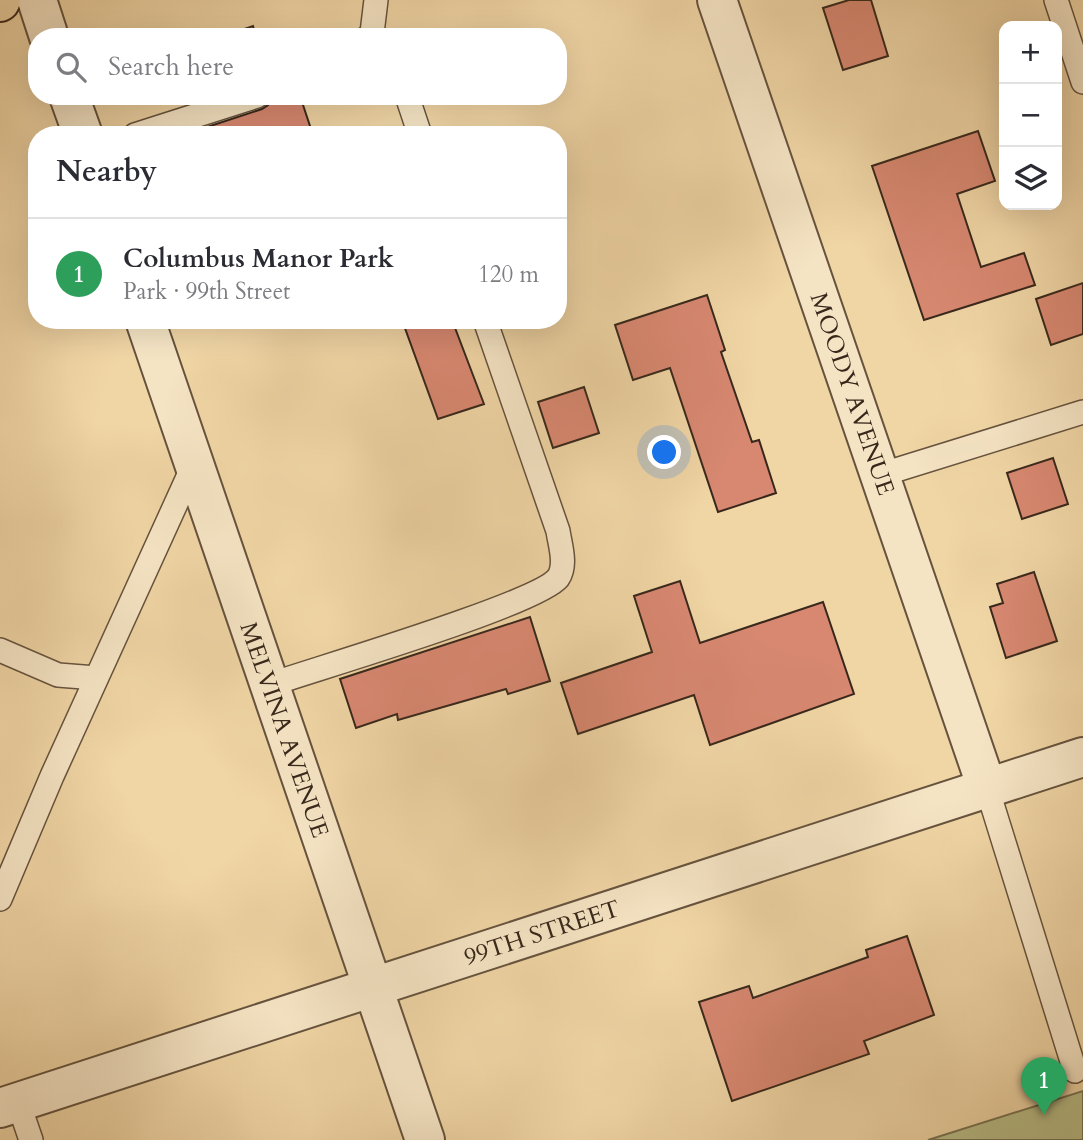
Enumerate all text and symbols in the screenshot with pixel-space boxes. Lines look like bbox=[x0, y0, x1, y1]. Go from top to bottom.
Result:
map controls bbox=[999, 21, 1062, 210]
button: + bbox=[999, 21, 1062, 84]
search box bbox=[28, 28, 567, 105]
icon: search bbox=[52, 48, 90, 86]
text: Search here bbox=[108, 49, 234, 84]
button: − bbox=[999, 84, 1062, 147]
button: layers bbox=[999, 147, 1062, 210]
text: Nearby bbox=[56, 151, 157, 192]
text: Columbus Manor Park bbox=[123, 241, 394, 276]
text: 1 bbox=[73, 259, 85, 290]
text: 120 m bbox=[478, 259, 539, 290]
text: Park · 99th Street bbox=[123, 276, 290, 307]
street label: MOODY AVENUE bbox=[802, 288, 902, 500]
your location bbox=[647, 435, 681, 469]
street label: MELVINA AVENUE bbox=[232, 618, 336, 842]
street label: 99TH STREET bbox=[460, 892, 624, 974]
pin: 1 bbox=[1021, 1057, 1067, 1115]

